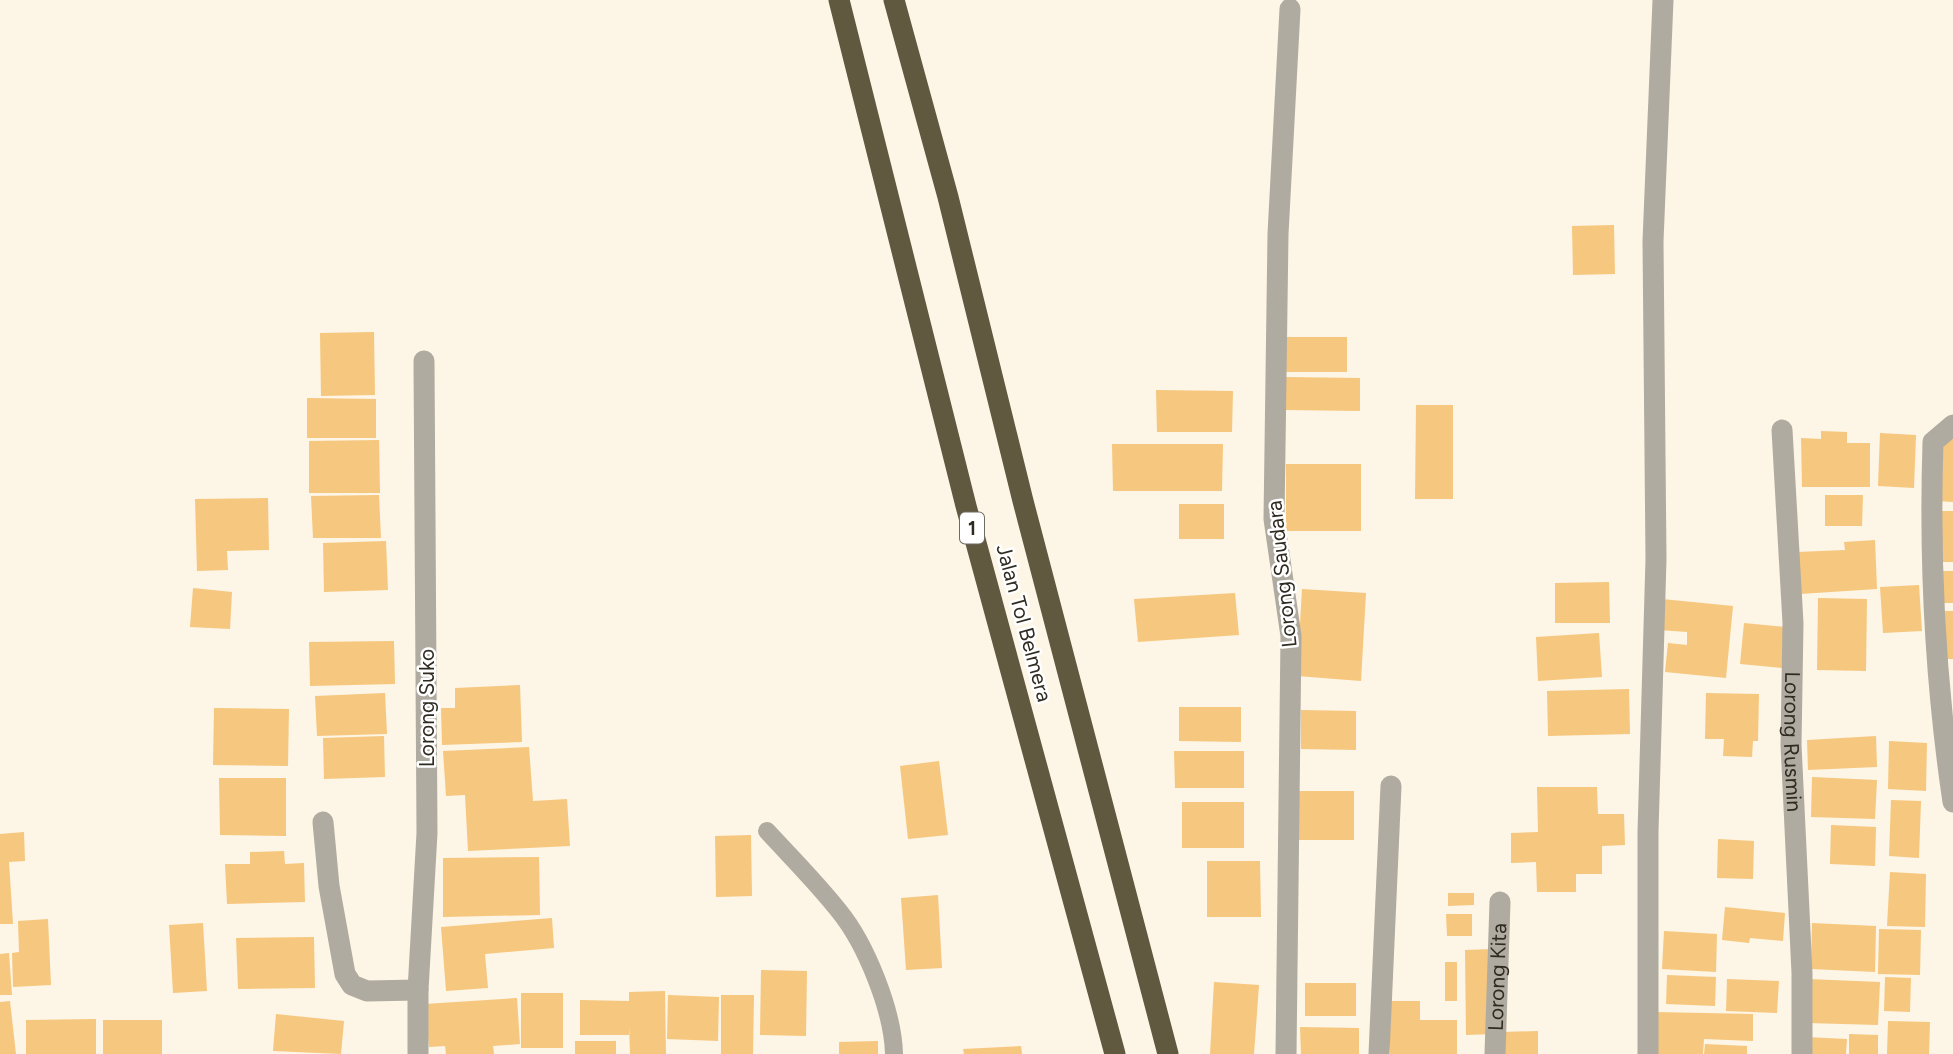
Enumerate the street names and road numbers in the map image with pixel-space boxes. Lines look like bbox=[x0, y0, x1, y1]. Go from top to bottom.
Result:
street label: Lorong Saudara bbox=[1261, 499, 1302, 649]
road number: 1 bbox=[960, 512, 984, 544]
street label: Jalan Tol Belmera bbox=[991, 541, 1058, 704]
street label: Lorong Suko bbox=[414, 649, 439, 767]
street label: Lorong Rusmin bbox=[1779, 671, 1807, 813]
street label: Lorong Kita bbox=[1483, 923, 1511, 1031]

